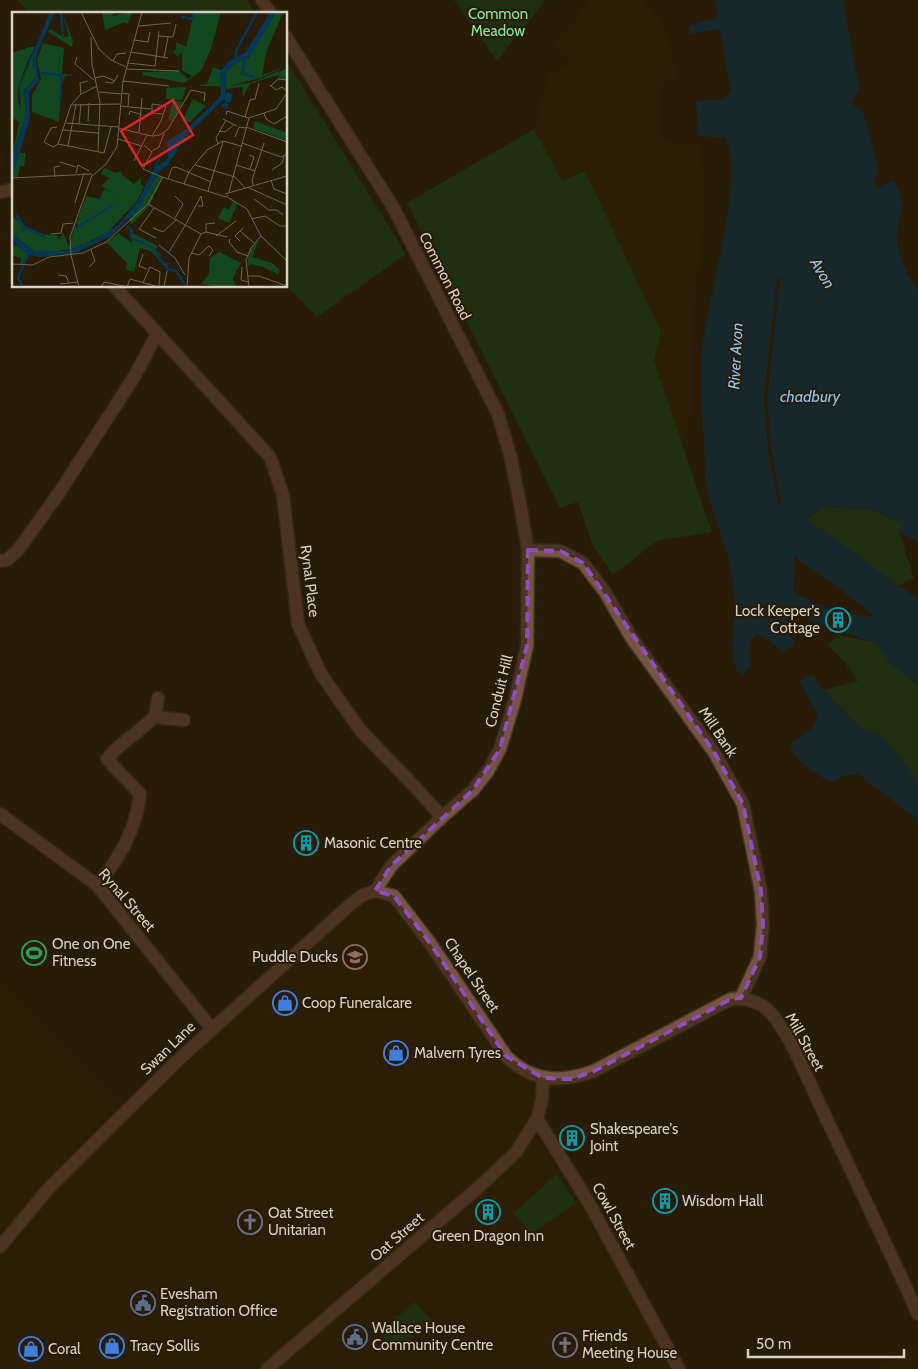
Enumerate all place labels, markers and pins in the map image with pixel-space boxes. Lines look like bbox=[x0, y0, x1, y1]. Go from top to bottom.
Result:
place label: Lock Keeper's Cottage bbox=[735, 602, 820, 637]
building icon: Lock Keeper's Cottage bbox=[825, 607, 851, 633]
building icon: Masonic Centre bbox=[293, 830, 319, 856]
place label: Masonic Centre bbox=[324, 834, 422, 852]
place label: One on One Fitness bbox=[52, 935, 131, 970]
sports icon: One on One Fitness bbox=[21, 940, 47, 966]
school or university icon: Puddle Ducks bbox=[342, 944, 368, 970]
place label: Puddle Ducks bbox=[252, 948, 338, 966]
shop icon: Coop Funeralcare bbox=[272, 990, 298, 1016]
place label: Coop Funeralcare bbox=[302, 994, 412, 1012]
shop icon: Malvern Tyres bbox=[383, 1040, 409, 1066]
place label: Malvern Tyres bbox=[414, 1044, 501, 1062]
place label: Shakespeare's Joint bbox=[589, 1120, 678, 1155]
building icon: Shakespeare's Joint bbox=[559, 1125, 585, 1151]
building icon: Wisdom Hall bbox=[652, 1188, 678, 1214]
place label: Wisdom Hall bbox=[682, 1192, 764, 1210]
building icon: Green Dragon Inn bbox=[475, 1199, 501, 1225]
place label: Oat Street Unitarian bbox=[268, 1204, 333, 1239]
church icon: Oat Street Unitarian bbox=[237, 1209, 263, 1235]
place label: Green Dragon Inn bbox=[432, 1227, 544, 1245]
place label: Evesham Registration Office bbox=[160, 1285, 278, 1320]
public building icon: Evesham Registration Office bbox=[130, 1290, 156, 1316]
place label: Wallace House Community Centre bbox=[372, 1319, 494, 1354]
public building icon: Wallace House Community Centre bbox=[342, 1324, 368, 1350]
place label: Friends Meeting House bbox=[582, 1327, 678, 1362]
church icon: Friends Meeting House bbox=[552, 1332, 578, 1358]
shop icon: Tracy Sollis bbox=[99, 1333, 125, 1359]
shop icon: Coral bbox=[18, 1336, 44, 1362]
place label: Tracy Sollis bbox=[130, 1337, 200, 1355]
place label: Coral bbox=[48, 1340, 81, 1358]

